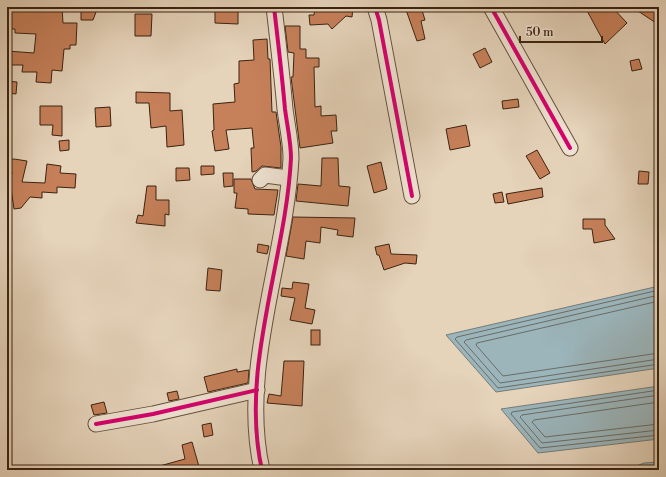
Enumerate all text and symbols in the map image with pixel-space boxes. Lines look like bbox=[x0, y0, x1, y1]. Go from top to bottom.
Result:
scale bar bbox=[520, 18, 602, 44]
text: 50 m bbox=[526, 25, 554, 40]

